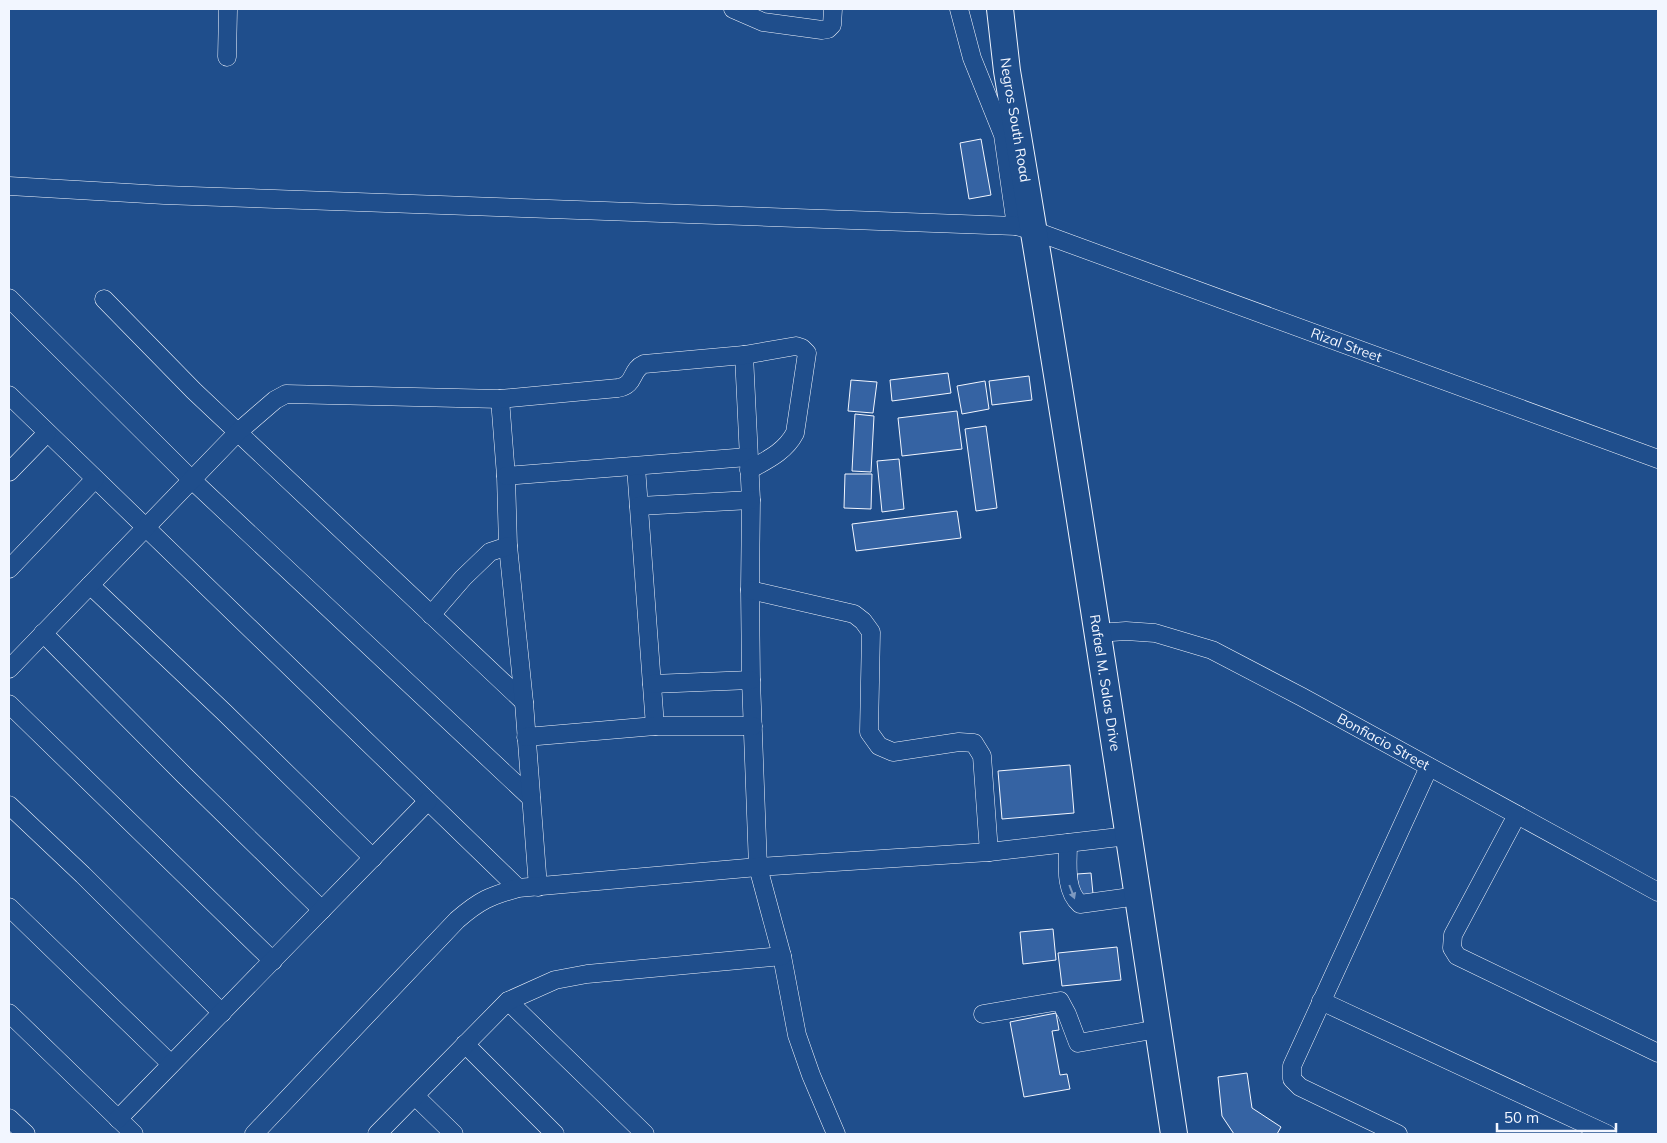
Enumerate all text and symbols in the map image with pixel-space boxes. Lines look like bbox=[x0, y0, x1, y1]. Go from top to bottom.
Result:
street label: Negros South Road bbox=[997, 57, 1035, 184]
street label: Rizal Street bbox=[1308, 324, 1384, 366]
street label: Rafael M. Salas Drive bbox=[1086, 613, 1125, 752]
street label: Bonfiacio Street bbox=[1334, 709, 1433, 774]
one-way arrow bbox=[1069, 884, 1076, 899]
scale bar bbox=[1497, 1100, 1616, 1132]
text: 50 m bbox=[1504, 1108, 1539, 1127]

